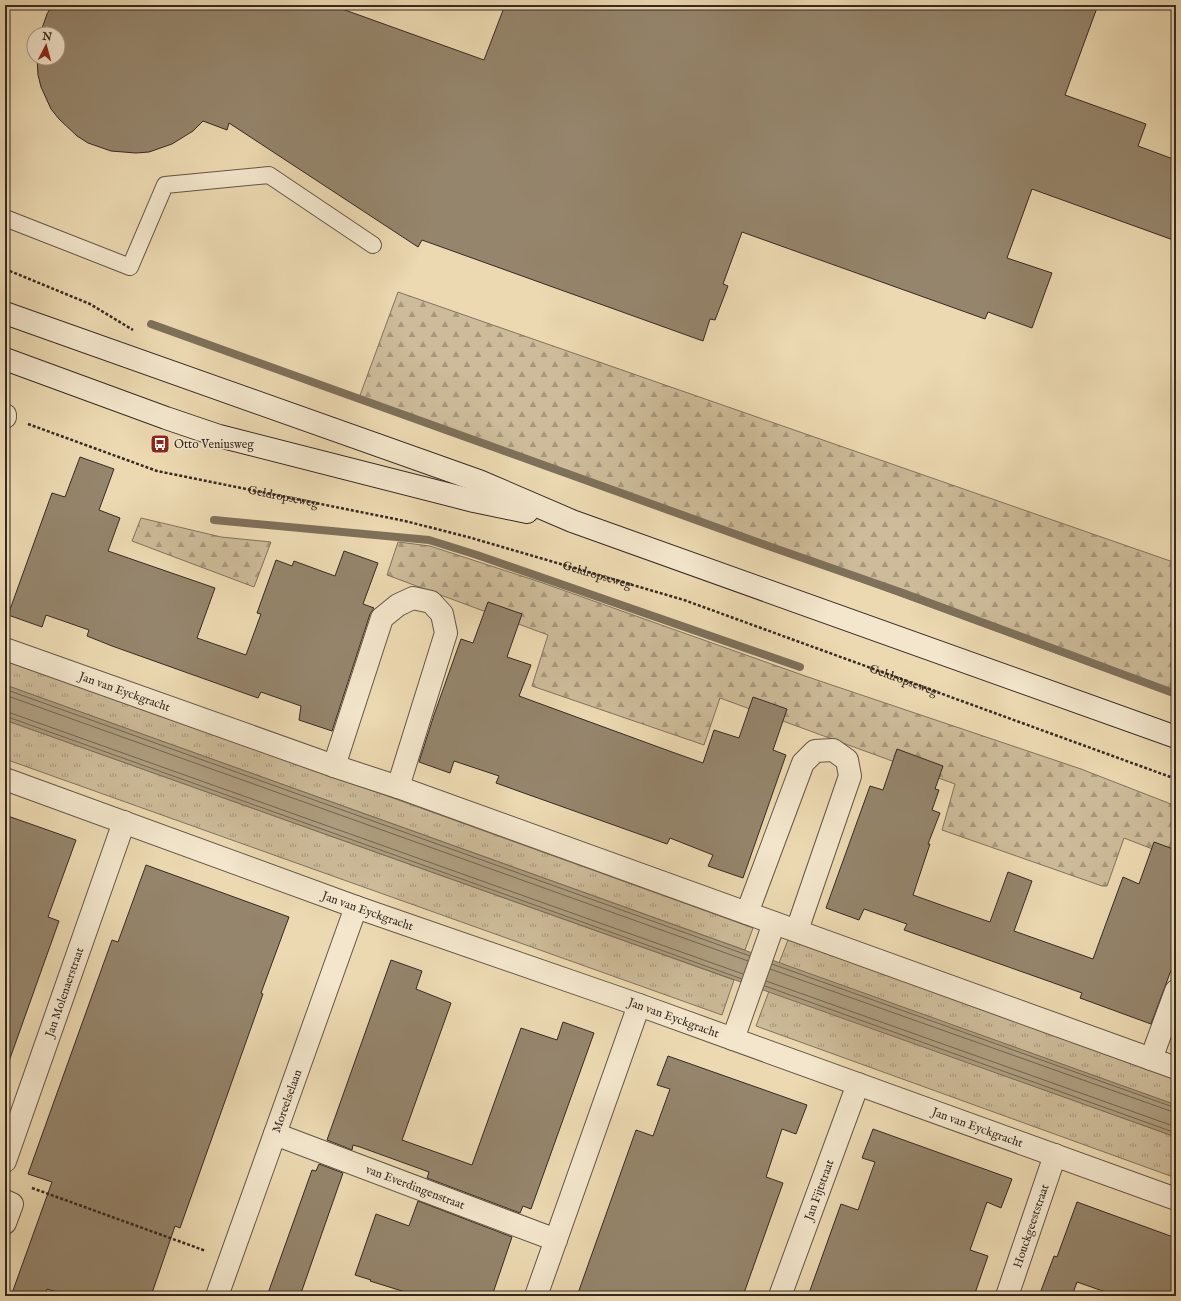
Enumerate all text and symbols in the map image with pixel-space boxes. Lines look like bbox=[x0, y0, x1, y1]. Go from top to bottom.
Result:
north arrow bbox=[26, 26, 66, 66]
text: N bbox=[40, 29, 53, 45]
bus stop icon: Otto Veniusweg bbox=[149, 433, 171, 455]
place label: Otto Veniusweg bbox=[174, 437, 254, 452]
street label: Geldropseweg bbox=[246, 482, 320, 511]
street label: Geldropseweg bbox=[561, 558, 634, 593]
street label: Geldropseweg bbox=[867, 661, 940, 700]
street label: Jan van Eyckgracht bbox=[75, 668, 172, 715]
street label: Jan van Eyckgracht bbox=[318, 888, 415, 934]
street label: Jan Molenaerstraat bbox=[41, 945, 87, 1041]
street label: Jan van Eyckgracht bbox=[624, 994, 721, 1041]
street label: Moreelselaan bbox=[269, 1067, 306, 1135]
street label: Jan van Eyckgracht bbox=[928, 1104, 1025, 1151]
street label: Jan Fijtstraat bbox=[801, 1158, 838, 1225]
street label: van Everdingenstraat bbox=[364, 1162, 467, 1213]
street label: Houckgeeststraat bbox=[1010, 1182, 1053, 1270]

